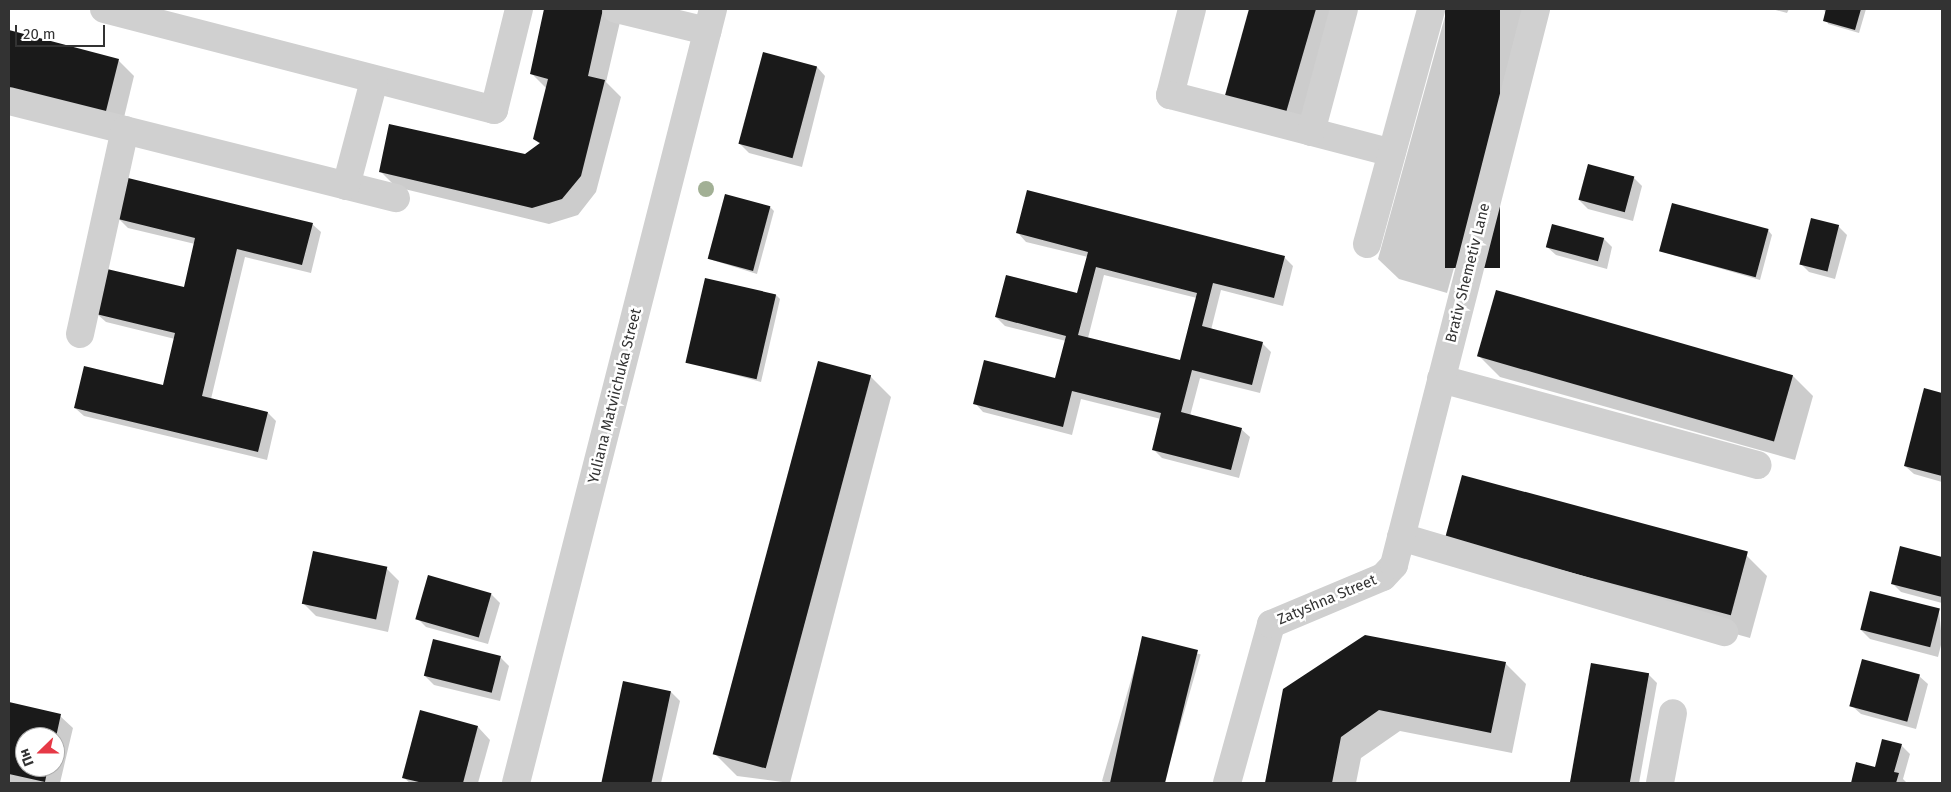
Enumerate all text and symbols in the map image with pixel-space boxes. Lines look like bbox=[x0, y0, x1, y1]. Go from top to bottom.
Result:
scale bar bbox=[18, 15, 108, 47]
text: 20 m bbox=[23, 25, 56, 43]
street label: Brativ Shemetiv Lane bbox=[1442, 201, 1494, 345]
street label: Yuliana Matviichuka Street bbox=[585, 307, 645, 485]
street label: Zatyshna Street bbox=[1275, 571, 1379, 629]
north arrow bbox=[15, 727, 65, 777]
text: Пн bbox=[15, 746, 38, 769]

